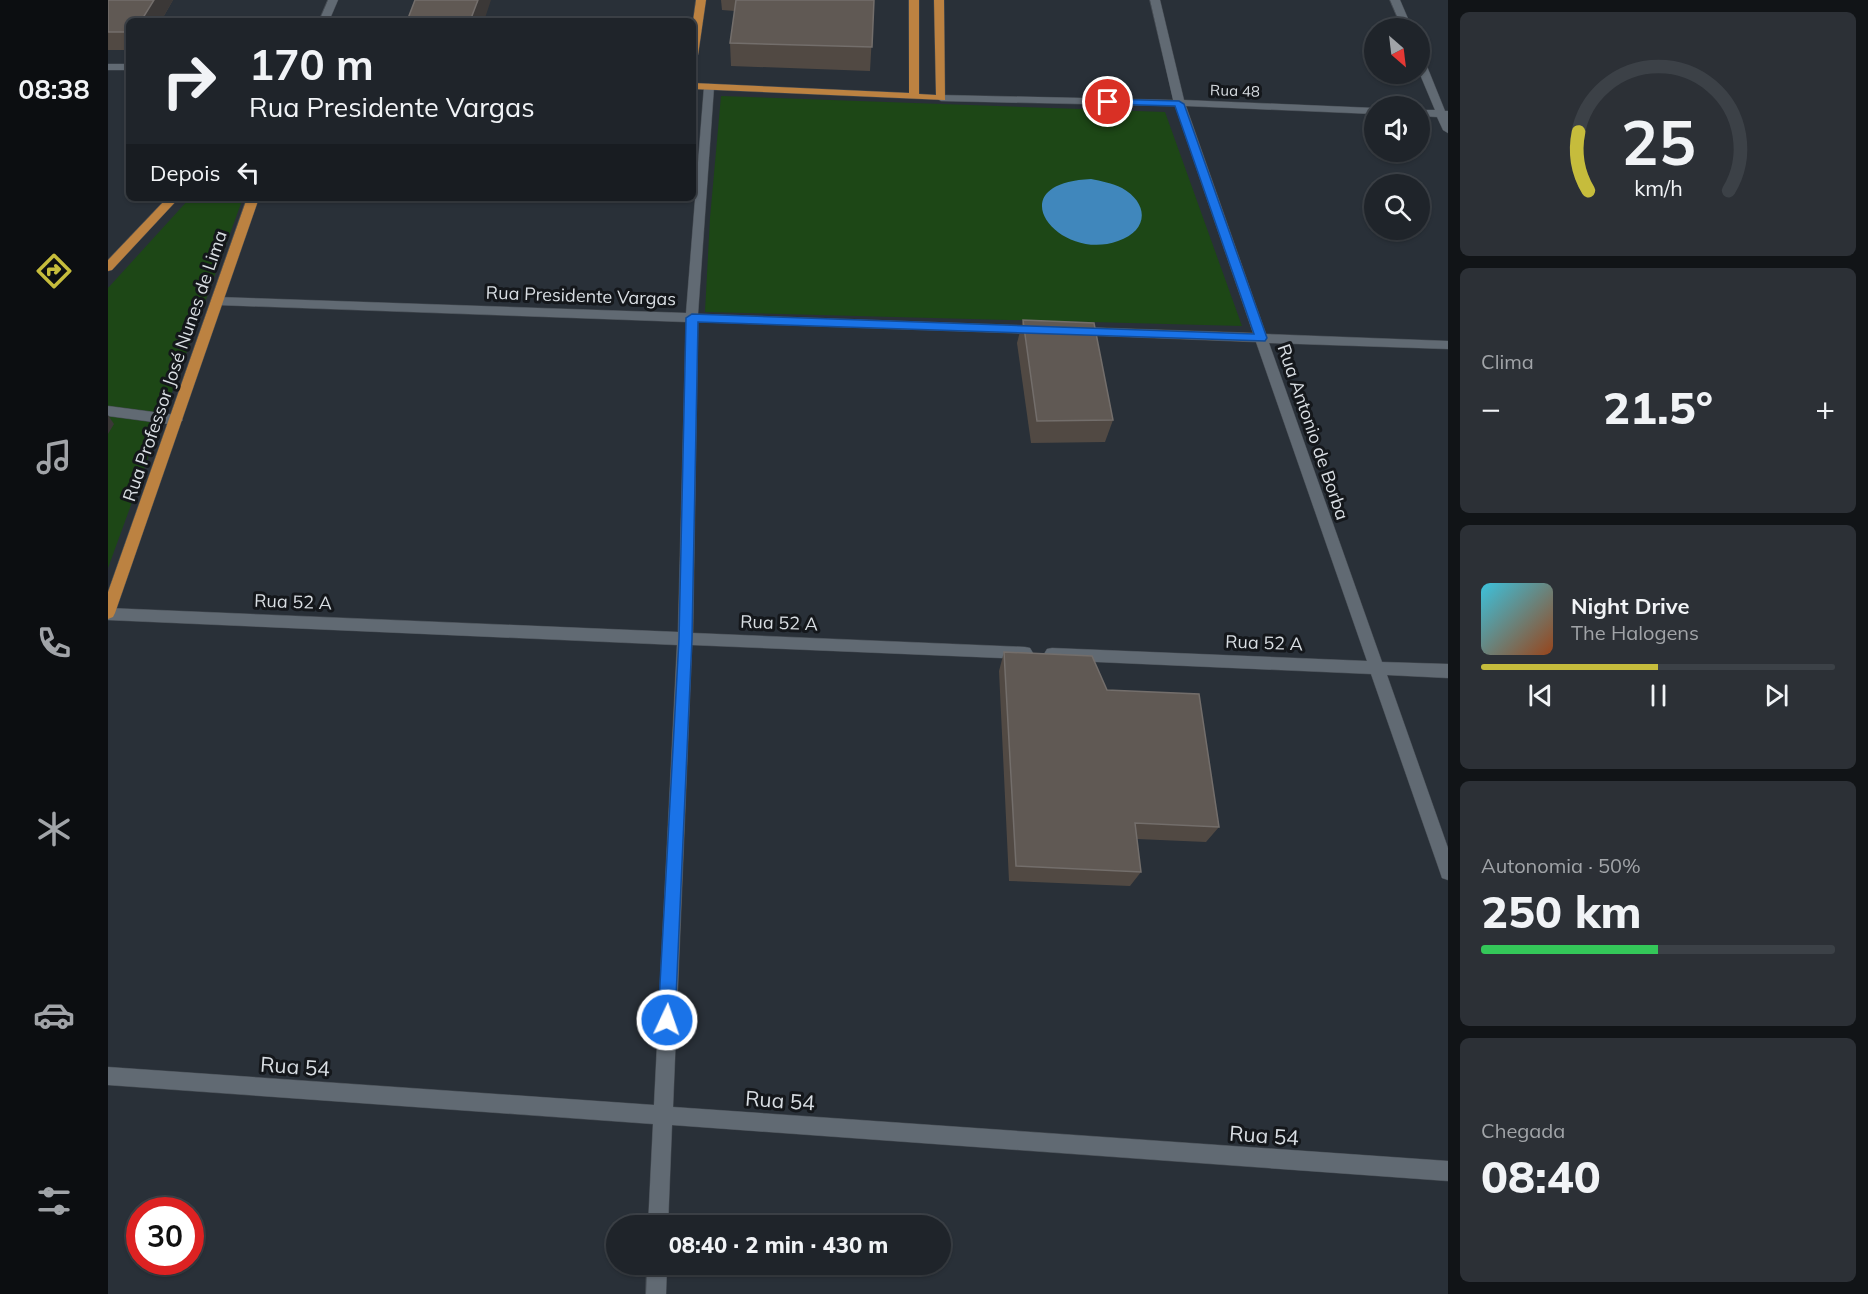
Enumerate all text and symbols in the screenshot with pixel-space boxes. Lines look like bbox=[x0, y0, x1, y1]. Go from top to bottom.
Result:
north arrow bbox=[1364, 18, 1430, 84]
map controls bbox=[1364, 18, 1430, 240]
text: 170 m bbox=[249, 38, 374, 91]
icon: right bbox=[150, 42, 228, 120]
text: 08:38 bbox=[18, 72, 90, 106]
pin bbox=[1082, 76, 1133, 127]
street label: Rua 48 bbox=[1210, 80, 1260, 101]
icon: arrive bbox=[1091, 85, 1124, 118]
text: Rua Presidente Vargas bbox=[249, 90, 535, 124]
button: sound bbox=[1364, 96, 1430, 162]
text: 25 bbox=[1621, 102, 1695, 181]
icon: left bbox=[232, 156, 265, 189]
text: Depois bbox=[150, 159, 220, 187]
button: search bbox=[1364, 174, 1430, 240]
text: km/h bbox=[1634, 175, 1682, 202]
street label: Rua Professor José Nunes de Lima bbox=[117, 227, 232, 504]
icon: directions bbox=[33, 250, 75, 292]
street label: Rua Presidente Vargas bbox=[485, 281, 677, 310]
street label: Rua Antonio de Borba bbox=[1273, 341, 1354, 523]
text: Clima bbox=[1481, 349, 1534, 374]
text: 21.5° bbox=[1603, 379, 1713, 435]
text: − bbox=[1481, 387, 1501, 428]
text: + bbox=[1815, 387, 1835, 428]
icon: music bbox=[33, 436, 75, 478]
street label: Rua 52 A bbox=[254, 589, 332, 614]
text: Night Drive bbox=[1571, 592, 1690, 620]
street label: Rua 52 A bbox=[740, 610, 818, 635]
text: The Halogens bbox=[1571, 620, 1699, 645]
icon: phone bbox=[33, 622, 75, 664]
street label: Rua 52 A bbox=[1225, 630, 1303, 655]
icon: previous bbox=[1524, 679, 1557, 712]
icon: pause bbox=[1642, 679, 1675, 712]
icon: next bbox=[1760, 679, 1793, 712]
icon: climate bbox=[33, 808, 75, 850]
text: Autonomia · 50% bbox=[1481, 853, 1641, 878]
text: 250 km bbox=[1481, 883, 1642, 939]
position arrow bbox=[635, 988, 699, 1052]
icon: car bbox=[33, 994, 75, 1036]
street label: Rua 54 bbox=[259, 1051, 331, 1081]
street label: Rua 54 bbox=[744, 1085, 816, 1115]
text: Chegada bbox=[1481, 1118, 1565, 1143]
street label: Rua 54 bbox=[1228, 1120, 1300, 1150]
text: 08:40 bbox=[1481, 1148, 1601, 1204]
icon: filters bbox=[33, 1180, 75, 1222]
speed limit sign: 30 bbox=[126, 1197, 204, 1275]
text: 08:40 · 2 min · 430 m bbox=[669, 1231, 888, 1259]

